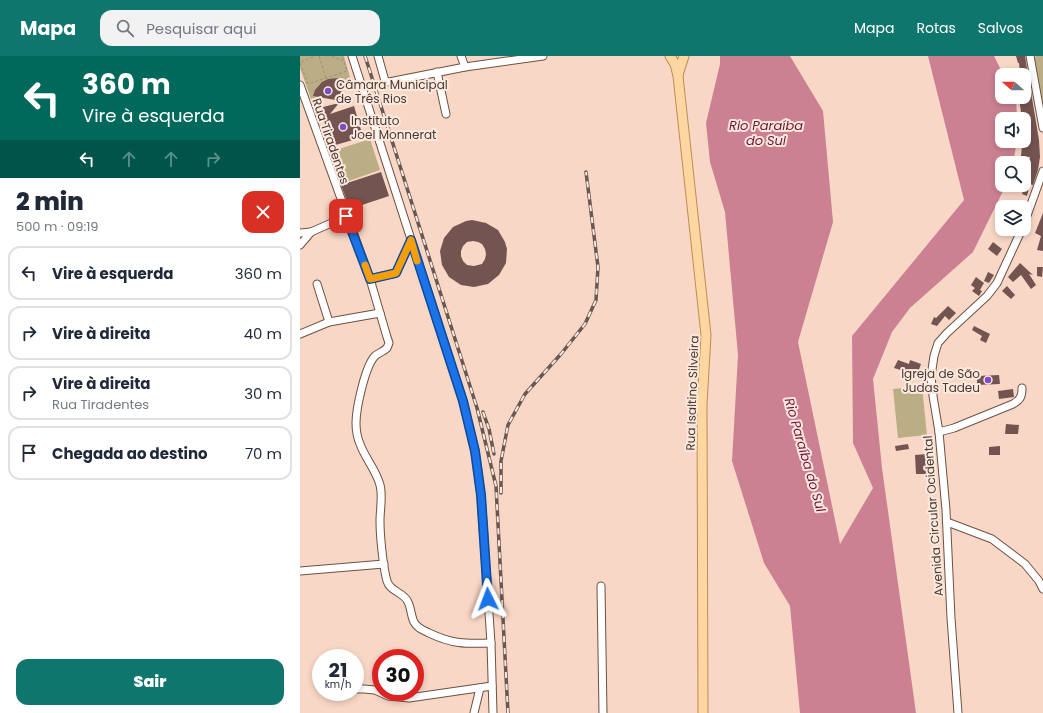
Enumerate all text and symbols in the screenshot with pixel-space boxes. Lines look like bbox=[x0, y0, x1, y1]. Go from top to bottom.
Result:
search box bbox=[100, 10, 380, 46]
text: Mapa bbox=[20, 15, 76, 42]
icon: search bbox=[114, 17, 136, 39]
text: Pesquisar aqui bbox=[146, 18, 257, 39]
text: Mapa bbox=[854, 18, 894, 38]
text: Rotas bbox=[916, 18, 956, 38]
text: Salvos bbox=[978, 18, 1023, 38]
text: 360 m bbox=[82, 65, 171, 104]
north arrow bbox=[995, 68, 1031, 104]
map controls bbox=[995, 68, 1031, 236]
icon: left bbox=[16, 72, 68, 124]
place label: Câmara Municipal de Três Rios bbox=[336, 76, 448, 107]
marker: Câmara Municipal de Três Rios bbox=[323, 86, 333, 96]
street label: Rua Tiradentes bbox=[308, 96, 354, 186]
text: Vire à esquerda bbox=[82, 103, 225, 128]
place label: Instituto Joel Monnerat bbox=[351, 112, 436, 143]
button: sound bbox=[995, 112, 1031, 148]
water label: Rio Paraíba do Sul bbox=[729, 116, 803, 150]
marker: Instituto Joel Monnerat bbox=[338, 122, 348, 132]
icon: left bbox=[76, 148, 98, 170]
icon: ahead bbox=[118, 148, 140, 170]
icon: ahead bbox=[160, 148, 182, 170]
icon: right bbox=[202, 148, 224, 170]
button: search bbox=[995, 156, 1031, 192]
text: 2 min bbox=[16, 185, 84, 218]
button: close bbox=[242, 191, 284, 233]
pin bbox=[329, 199, 363, 233]
button: layers bbox=[995, 200, 1031, 236]
icon: arrive bbox=[335, 205, 357, 227]
text: 500 m · 09:19 bbox=[16, 217, 99, 236]
icon: left bbox=[18, 262, 40, 284]
text: Vire à esquerda bbox=[52, 263, 174, 284]
text: 360 m bbox=[235, 263, 282, 284]
icon: right bbox=[18, 322, 40, 344]
text: Vire à direita bbox=[52, 323, 151, 344]
text: 40 m bbox=[244, 323, 282, 344]
street label: Rua Isaltino Silveira bbox=[681, 335, 703, 451]
place label: Igreja de São Judas Tadeu bbox=[901, 365, 980, 396]
text: Vire à direita bbox=[52, 373, 151, 394]
marker: Igreja de São Judas Tadeu bbox=[983, 375, 993, 385]
icon: right bbox=[18, 382, 40, 404]
text: 30 m bbox=[244, 383, 282, 404]
text: Rua Tiradentes bbox=[52, 395, 149, 414]
water label: Rio Paraíba do Sul bbox=[780, 396, 831, 515]
street label: Avenida Circular Ocidental bbox=[919, 435, 947, 597]
icon: arrive bbox=[18, 442, 40, 464]
text: Chegada ao destino bbox=[52, 443, 208, 464]
text: 70 m bbox=[245, 443, 282, 464]
position arrow bbox=[467, 578, 509, 620]
speed limit sign: 30 bbox=[372, 649, 424, 701]
text: 21 bbox=[329, 656, 347, 684]
button: Sair bbox=[16, 659, 284, 705]
text: km/h bbox=[325, 677, 351, 692]

